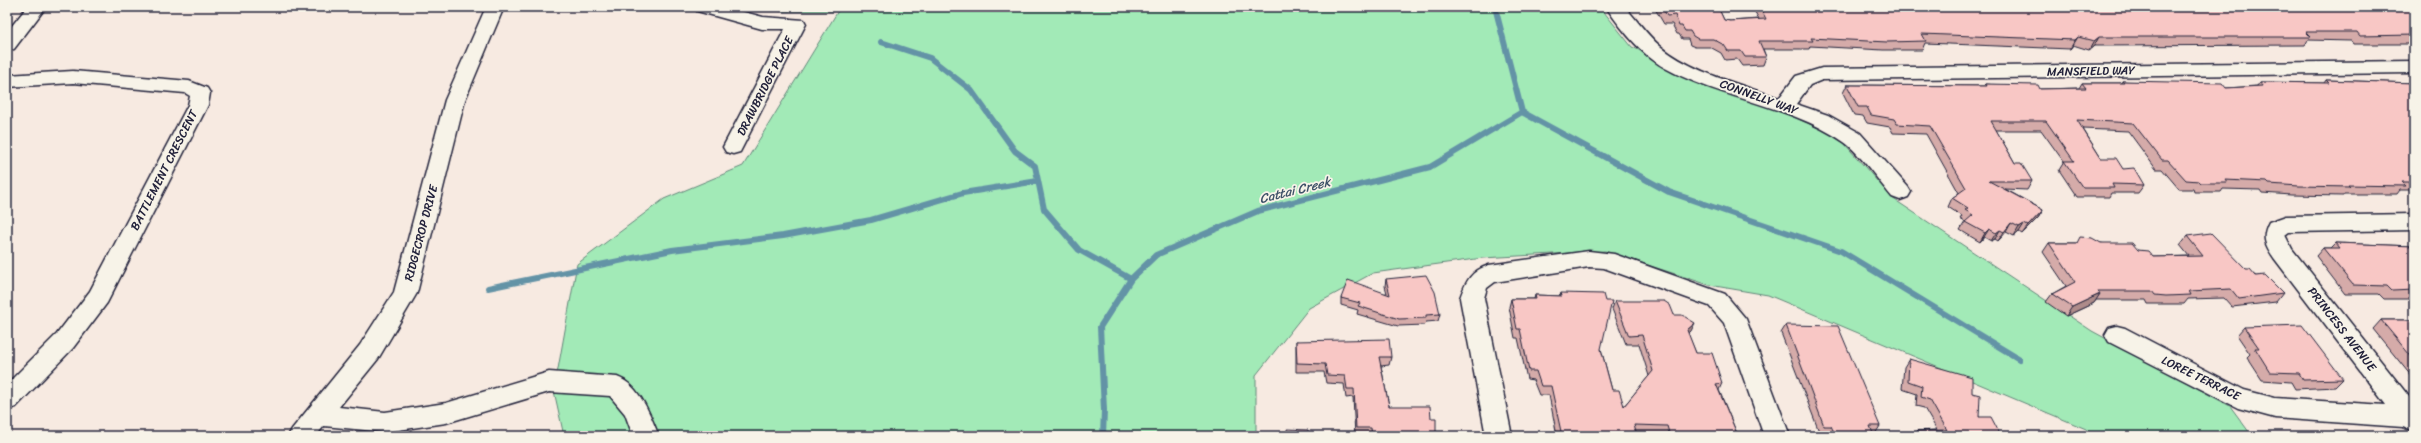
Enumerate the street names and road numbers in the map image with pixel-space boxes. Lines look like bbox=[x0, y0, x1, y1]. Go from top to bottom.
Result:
street label: DRAWBRIDGE PLACE bbox=[730, 31, 800, 140]
street label: MANSFIELD WAY bbox=[2047, 59, 2136, 83]
street label: CONNELLY WAY bbox=[1717, 73, 1802, 122]
street label: BATTLEMENT CRESCENT bbox=[124, 104, 205, 234]
street label: RIDGECROP DRIVE bbox=[398, 181, 445, 284]
street label: PRINCESS AVENUE bbox=[2302, 282, 2383, 377]
street label: LOREE TERRACE bbox=[2158, 349, 2246, 407]

